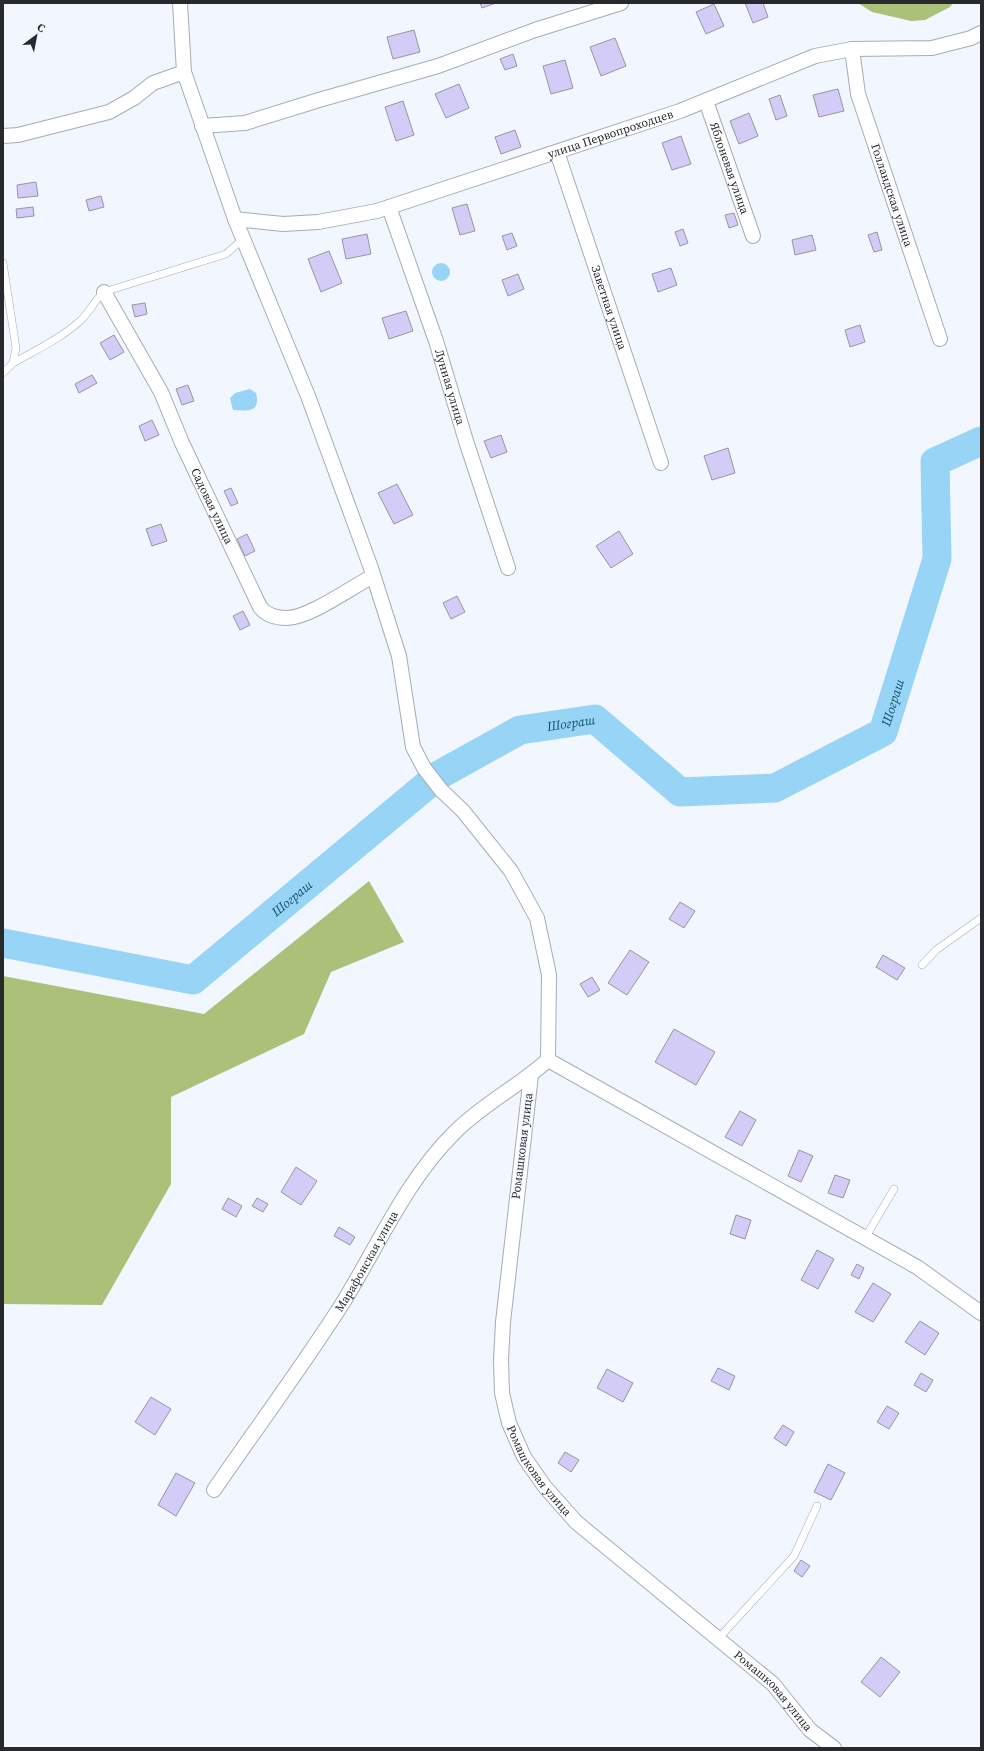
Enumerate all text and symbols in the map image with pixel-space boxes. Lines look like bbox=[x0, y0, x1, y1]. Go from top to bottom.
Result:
north arrow bbox=[16, 16, 56, 56]
text: С bbox=[34, 20, 48, 36]
street label: улица Первопроходцев bbox=[545, 106, 675, 162]
street label: Яблоневая улица bbox=[706, 120, 753, 217]
street label: Голландская улица bbox=[867, 141, 917, 250]
street label: Заветная улица bbox=[587, 263, 631, 353]
street label: Лунная улица bbox=[431, 347, 469, 428]
street label: Садовая улица bbox=[187, 465, 237, 547]
water label: Шограш bbox=[877, 676, 908, 729]
water label: Шограш bbox=[545, 711, 597, 735]
water label: Шограш bbox=[267, 875, 316, 920]
street label: Ромашковая улица bbox=[508, 1091, 537, 1200]
street label: Марафонская улица bbox=[331, 1207, 402, 1315]
street label: Ромашковая улица bbox=[503, 1423, 576, 1520]
street label: Ромашковая улица bbox=[730, 1647, 816, 1735]

